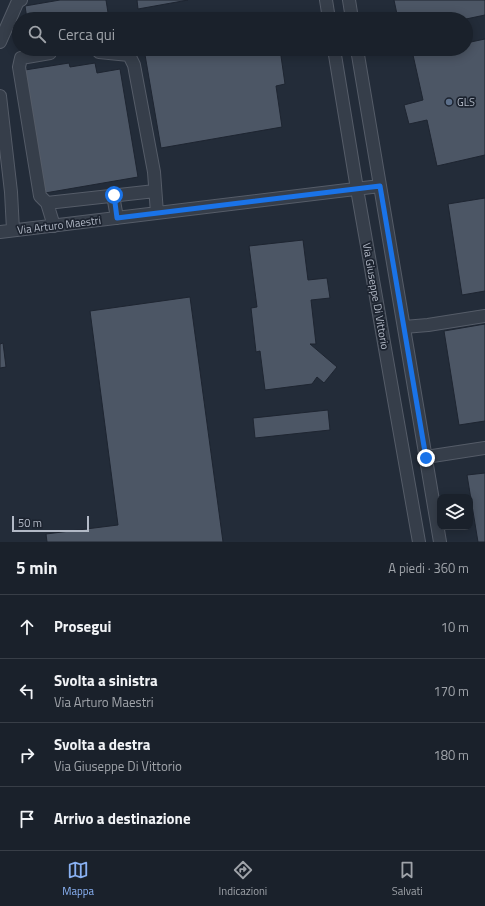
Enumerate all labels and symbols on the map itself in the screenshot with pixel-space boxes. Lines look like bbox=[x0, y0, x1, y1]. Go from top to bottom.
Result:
place label: GLS bbox=[457, 94, 475, 110]
marker: GLS bbox=[444, 97, 454, 107]
route start bbox=[105, 186, 123, 204]
street label: Via Arturo Maestri bbox=[16, 212, 102, 238]
street label: Via Giuseppe Di Vittorio bbox=[359, 241, 393, 351]
route end bbox=[417, 449, 435, 467]
scale bar bbox=[12, 514, 89, 533]

